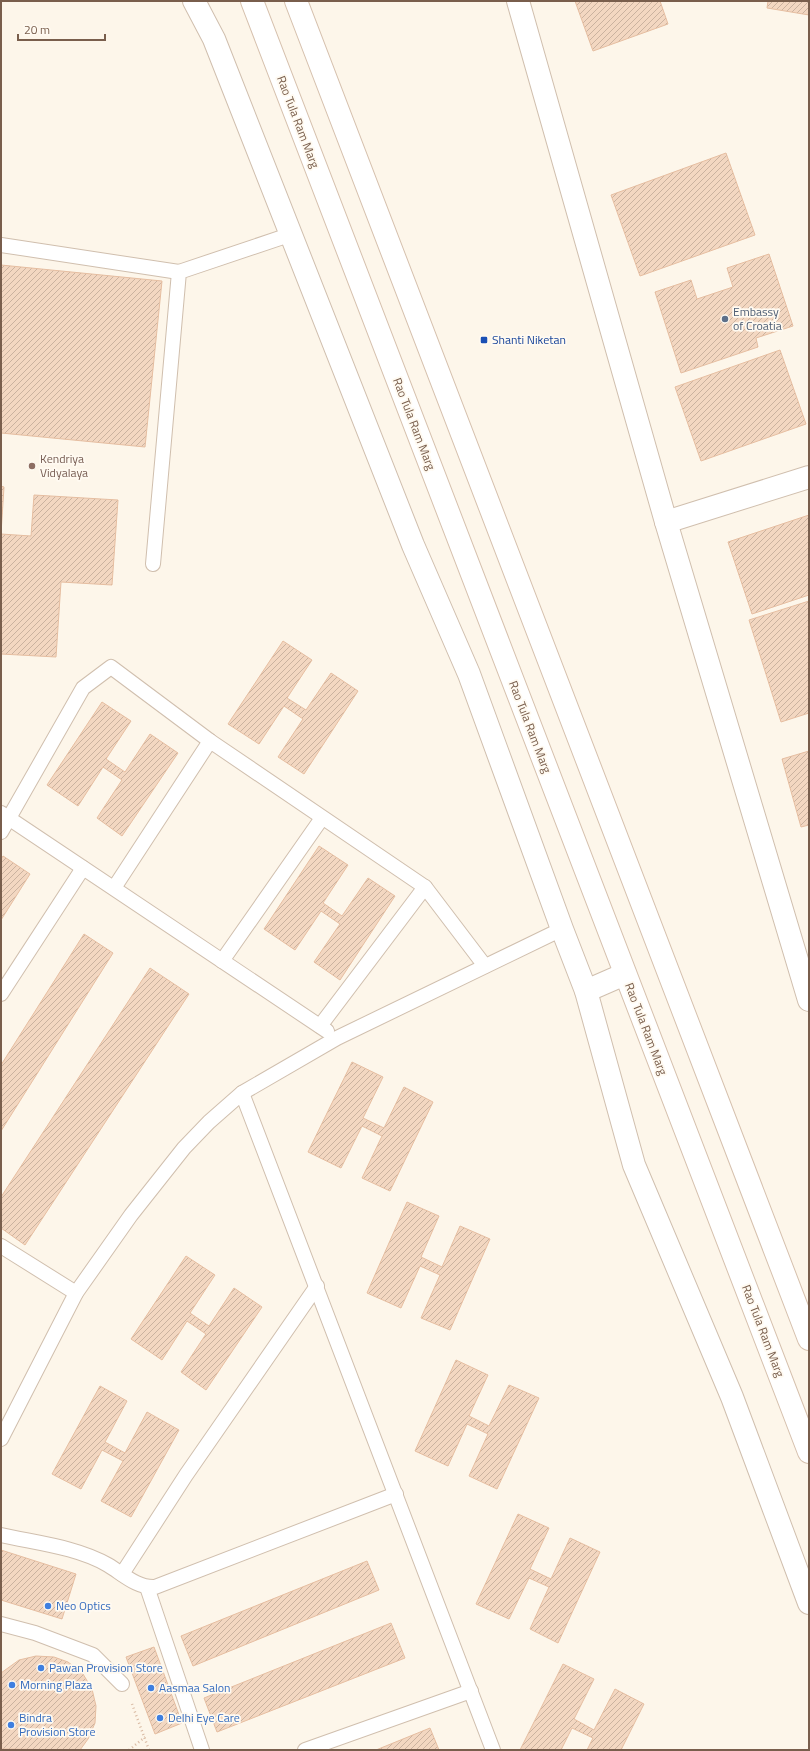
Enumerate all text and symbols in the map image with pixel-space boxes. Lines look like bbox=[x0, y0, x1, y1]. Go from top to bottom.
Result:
scale bar bbox=[18, 16, 105, 42]
text: 20 m bbox=[24, 20, 50, 39]
street label: Rao Tula Ram Marg bbox=[272, 73, 325, 171]
place label: Embassy of Croatia bbox=[733, 302, 782, 335]
marker: Embassy of Croatia bbox=[720, 314, 730, 324]
place label: Shanti Niketan bbox=[492, 330, 566, 349]
marker: Shanti Niketan bbox=[479, 335, 489, 345]
street label: Rao Tula Ram Marg bbox=[388, 375, 441, 473]
place label: Kendriya Vidyalaya bbox=[40, 449, 88, 482]
marker: Kendriya Vidyalaya bbox=[27, 461, 37, 471]
street label: Rao Tula Ram Marg bbox=[504, 678, 557, 776]
street label: Rao Tula Ram Marg bbox=[620, 980, 673, 1078]
street label: Rao Tula Ram Marg bbox=[737, 1282, 790, 1380]
place label: Neo Optics bbox=[56, 1596, 111, 1615]
marker: Neo Optics bbox=[43, 1601, 53, 1611]
place label: Pawan Provision Store bbox=[49, 1658, 163, 1677]
marker: Pawan Provision Store bbox=[36, 1663, 46, 1673]
place label: Morning Plaza bbox=[20, 1675, 92, 1694]
place label: Aasmaa Salon bbox=[159, 1678, 231, 1697]
marker: Morning Plaza bbox=[7, 1680, 17, 1690]
marker: Aasmaa Salon bbox=[146, 1683, 156, 1693]
place label: Bindra Provision Store bbox=[19, 1708, 95, 1741]
place label: Delhi Eye Care bbox=[168, 1708, 240, 1727]
marker: Delhi Eye Care bbox=[155, 1713, 165, 1723]
marker: Bindra Provision Store bbox=[6, 1720, 16, 1730]

